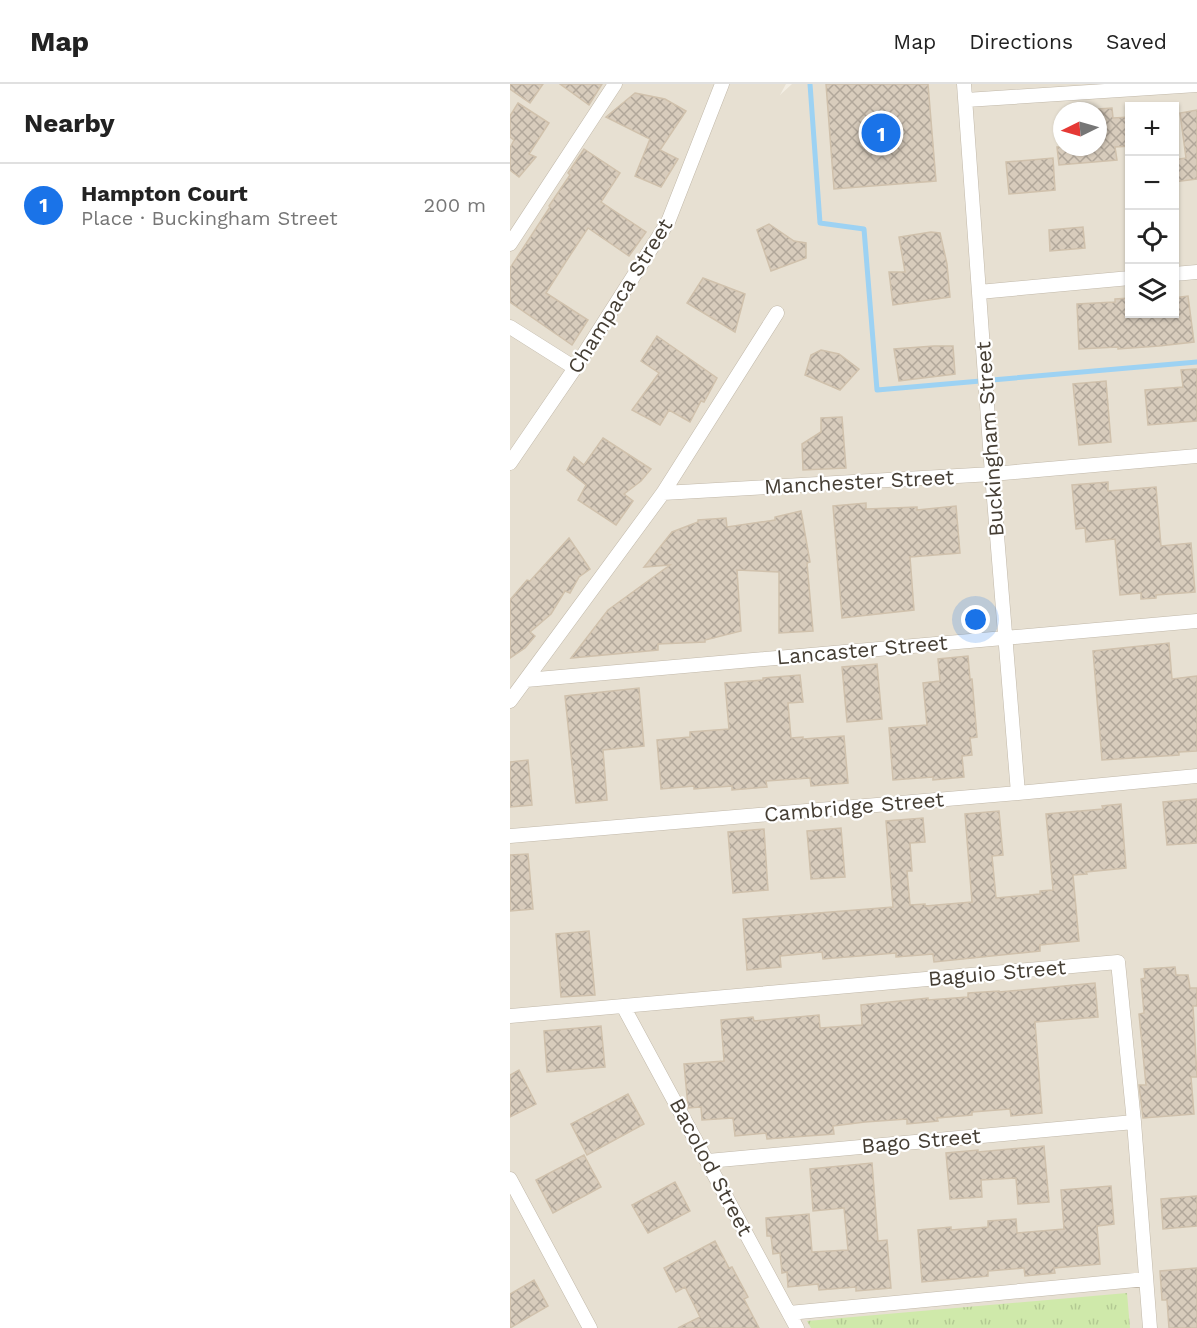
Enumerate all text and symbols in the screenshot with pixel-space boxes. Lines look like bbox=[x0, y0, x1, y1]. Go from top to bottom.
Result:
text: Map bbox=[30, 25, 89, 58]
text: Map bbox=[893, 29, 936, 54]
text: Directions bbox=[969, 29, 1073, 54]
text: Saved bbox=[1106, 29, 1167, 54]
north arrow bbox=[1053, 102, 1107, 156]
map controls bbox=[1125, 102, 1179, 318]
button: + bbox=[1125, 102, 1179, 156]
text: Nearby bbox=[24, 108, 115, 138]
pin: 1 bbox=[862, 110, 901, 156]
button: − bbox=[1125, 156, 1179, 210]
text: Hampton Court bbox=[81, 181, 248, 206]
text: 1 bbox=[39, 193, 48, 217]
text: 200 m bbox=[424, 193, 486, 217]
text: Place · Buckingham Street bbox=[81, 206, 338, 230]
button: locate bbox=[1125, 210, 1179, 264]
street label: Champaca Street bbox=[562, 214, 677, 378]
button: layers bbox=[1125, 264, 1179, 318]
street label: Buckingham Street bbox=[970, 341, 1009, 537]
street label: Manchester Street bbox=[763, 464, 955, 499]
your location bbox=[961, 605, 990, 634]
street label: Lancaster Street bbox=[775, 630, 949, 669]
street label: Cambridge Street bbox=[763, 786, 945, 827]
street label: Baguio Street bbox=[927, 954, 1067, 991]
street label: Bacolod Street bbox=[665, 1094, 758, 1240]
street label: Bago Street bbox=[860, 1123, 982, 1158]

